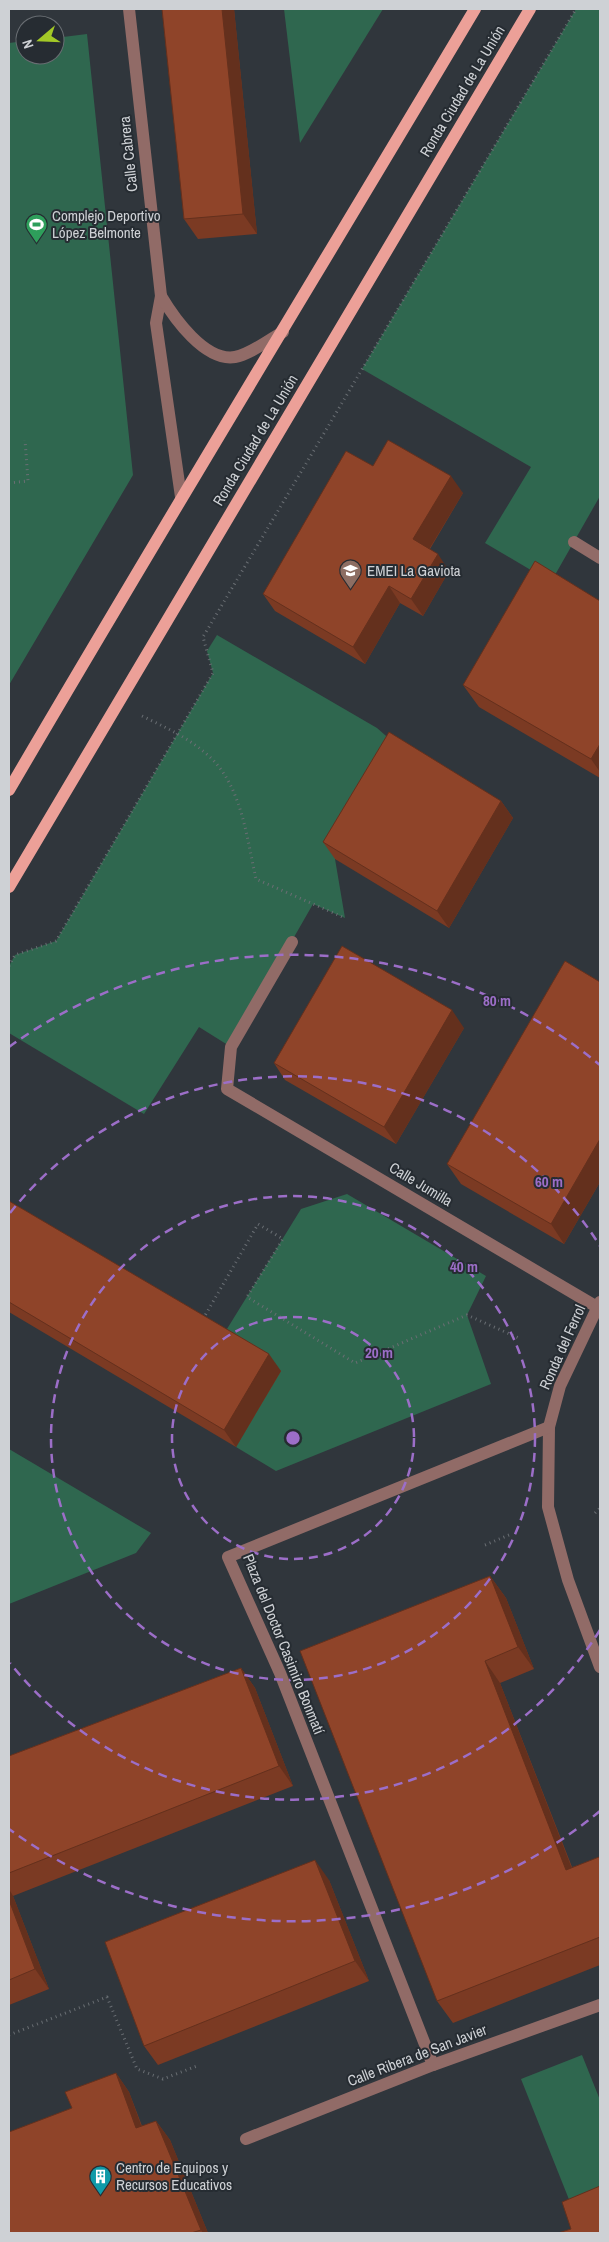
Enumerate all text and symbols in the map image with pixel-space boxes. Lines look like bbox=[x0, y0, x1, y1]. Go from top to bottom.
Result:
north arrow bbox=[15, 15, 65, 65]
street label: Ronda Ciudad de La Unión bbox=[414, 21, 510, 161]
text: N bbox=[18, 37, 38, 51]
street label: Calle Cabrera bbox=[114, 115, 142, 193]
place label: Complejo Deportivo López Belmonte bbox=[52, 205, 161, 243]
sports icon: Complejo Deportivo López Belmonte bbox=[24, 212, 48, 243]
street label: Ronda Ciudad de La Unión bbox=[207, 370, 303, 510]
school or university icon: EMEI La Gaviota bbox=[339, 558, 363, 589]
place label: EMEI La Gaviota bbox=[367, 560, 461, 581]
text: 80 m bbox=[483, 990, 511, 1011]
street label: Calle Jumilla bbox=[385, 1157, 457, 1211]
text: 60 m bbox=[535, 1171, 563, 1192]
text: 40 m bbox=[450, 1256, 478, 1277]
street label: Ronda del Ferrol bbox=[534, 1301, 590, 1393]
text: 20 m bbox=[365, 1342, 393, 1363]
centre of rings bbox=[284, 1429, 302, 1447]
street label: Plaza del Doctor Casimiro Bonmatí bbox=[238, 1551, 330, 1738]
street label: Calle Ribera de San Javier bbox=[344, 2019, 490, 2091]
place label: Centro de Equipos y Recursos Educativos bbox=[116, 2157, 232, 2195]
building icon: Centro de Equipos y Recursos Educativos bbox=[88, 2164, 112, 2195]

